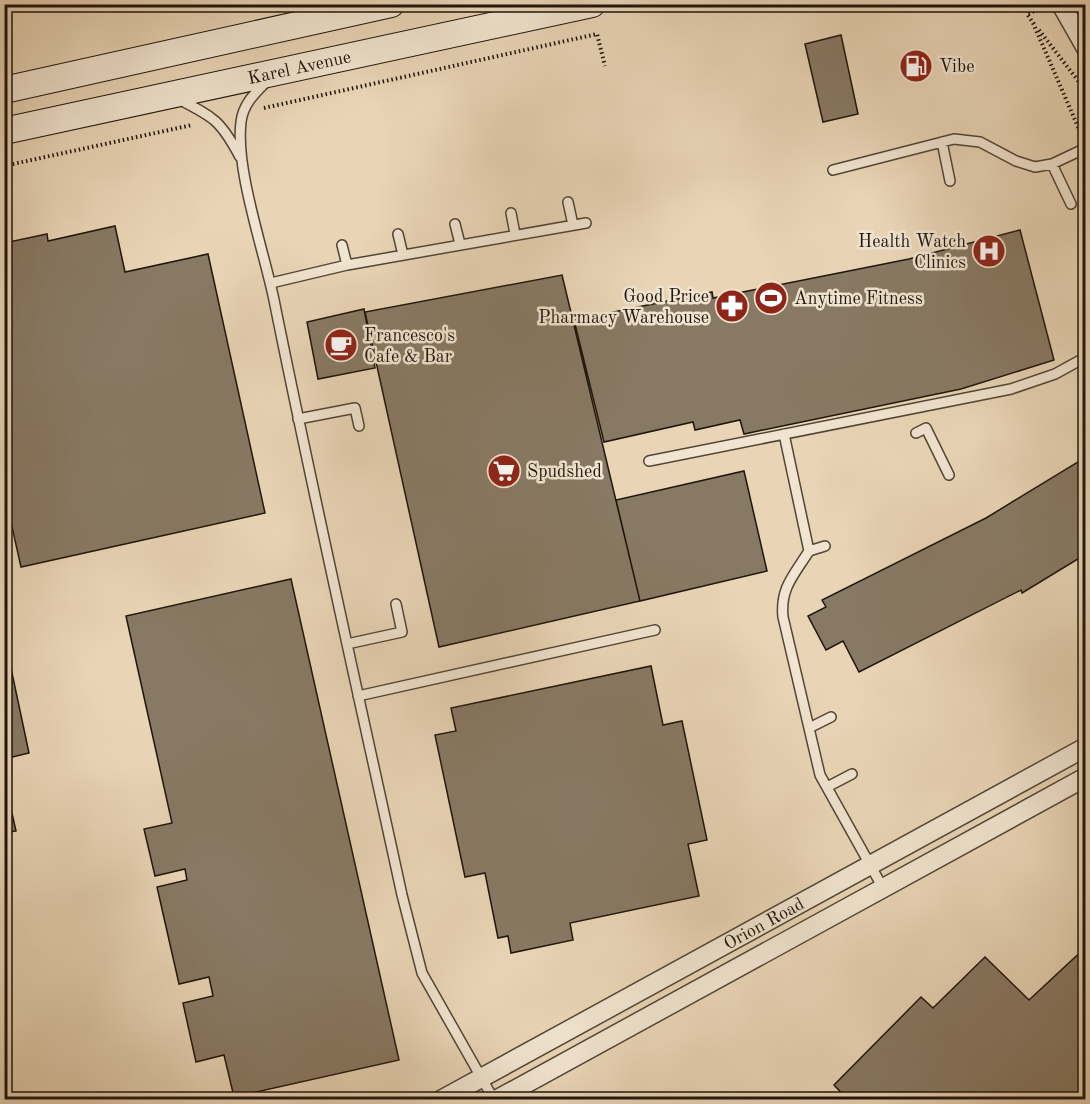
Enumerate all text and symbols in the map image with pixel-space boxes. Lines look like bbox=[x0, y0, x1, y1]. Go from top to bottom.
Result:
street label: Karel Avenue bbox=[246, 48, 353, 88]
fuel station icon: Vibe bbox=[898, 48, 934, 84]
place label: Vibe bbox=[939, 58, 974, 76]
place label: Health Watch Clinics bbox=[858, 233, 966, 272]
hospital icon: Health Watch Clinics bbox=[971, 233, 1007, 269]
sports icon: Anytime Fitness bbox=[753, 280, 789, 316]
place label: Good Price Pharmacy Warehouse bbox=[538, 288, 709, 327]
pharmacy icon: Good Price Pharmacy Warehouse bbox=[714, 288, 750, 324]
place label: Anytime Fitness bbox=[794, 290, 923, 308]
cafe icon: Francesco's Cafe & Bar bbox=[323, 327, 359, 363]
place label: Francesco's Cafe & Bar bbox=[364, 327, 455, 366]
supermarket icon: Spudshed bbox=[486, 453, 522, 489]
place label: Spudshed bbox=[527, 463, 602, 481]
street label: Orion Road bbox=[721, 895, 808, 953]

